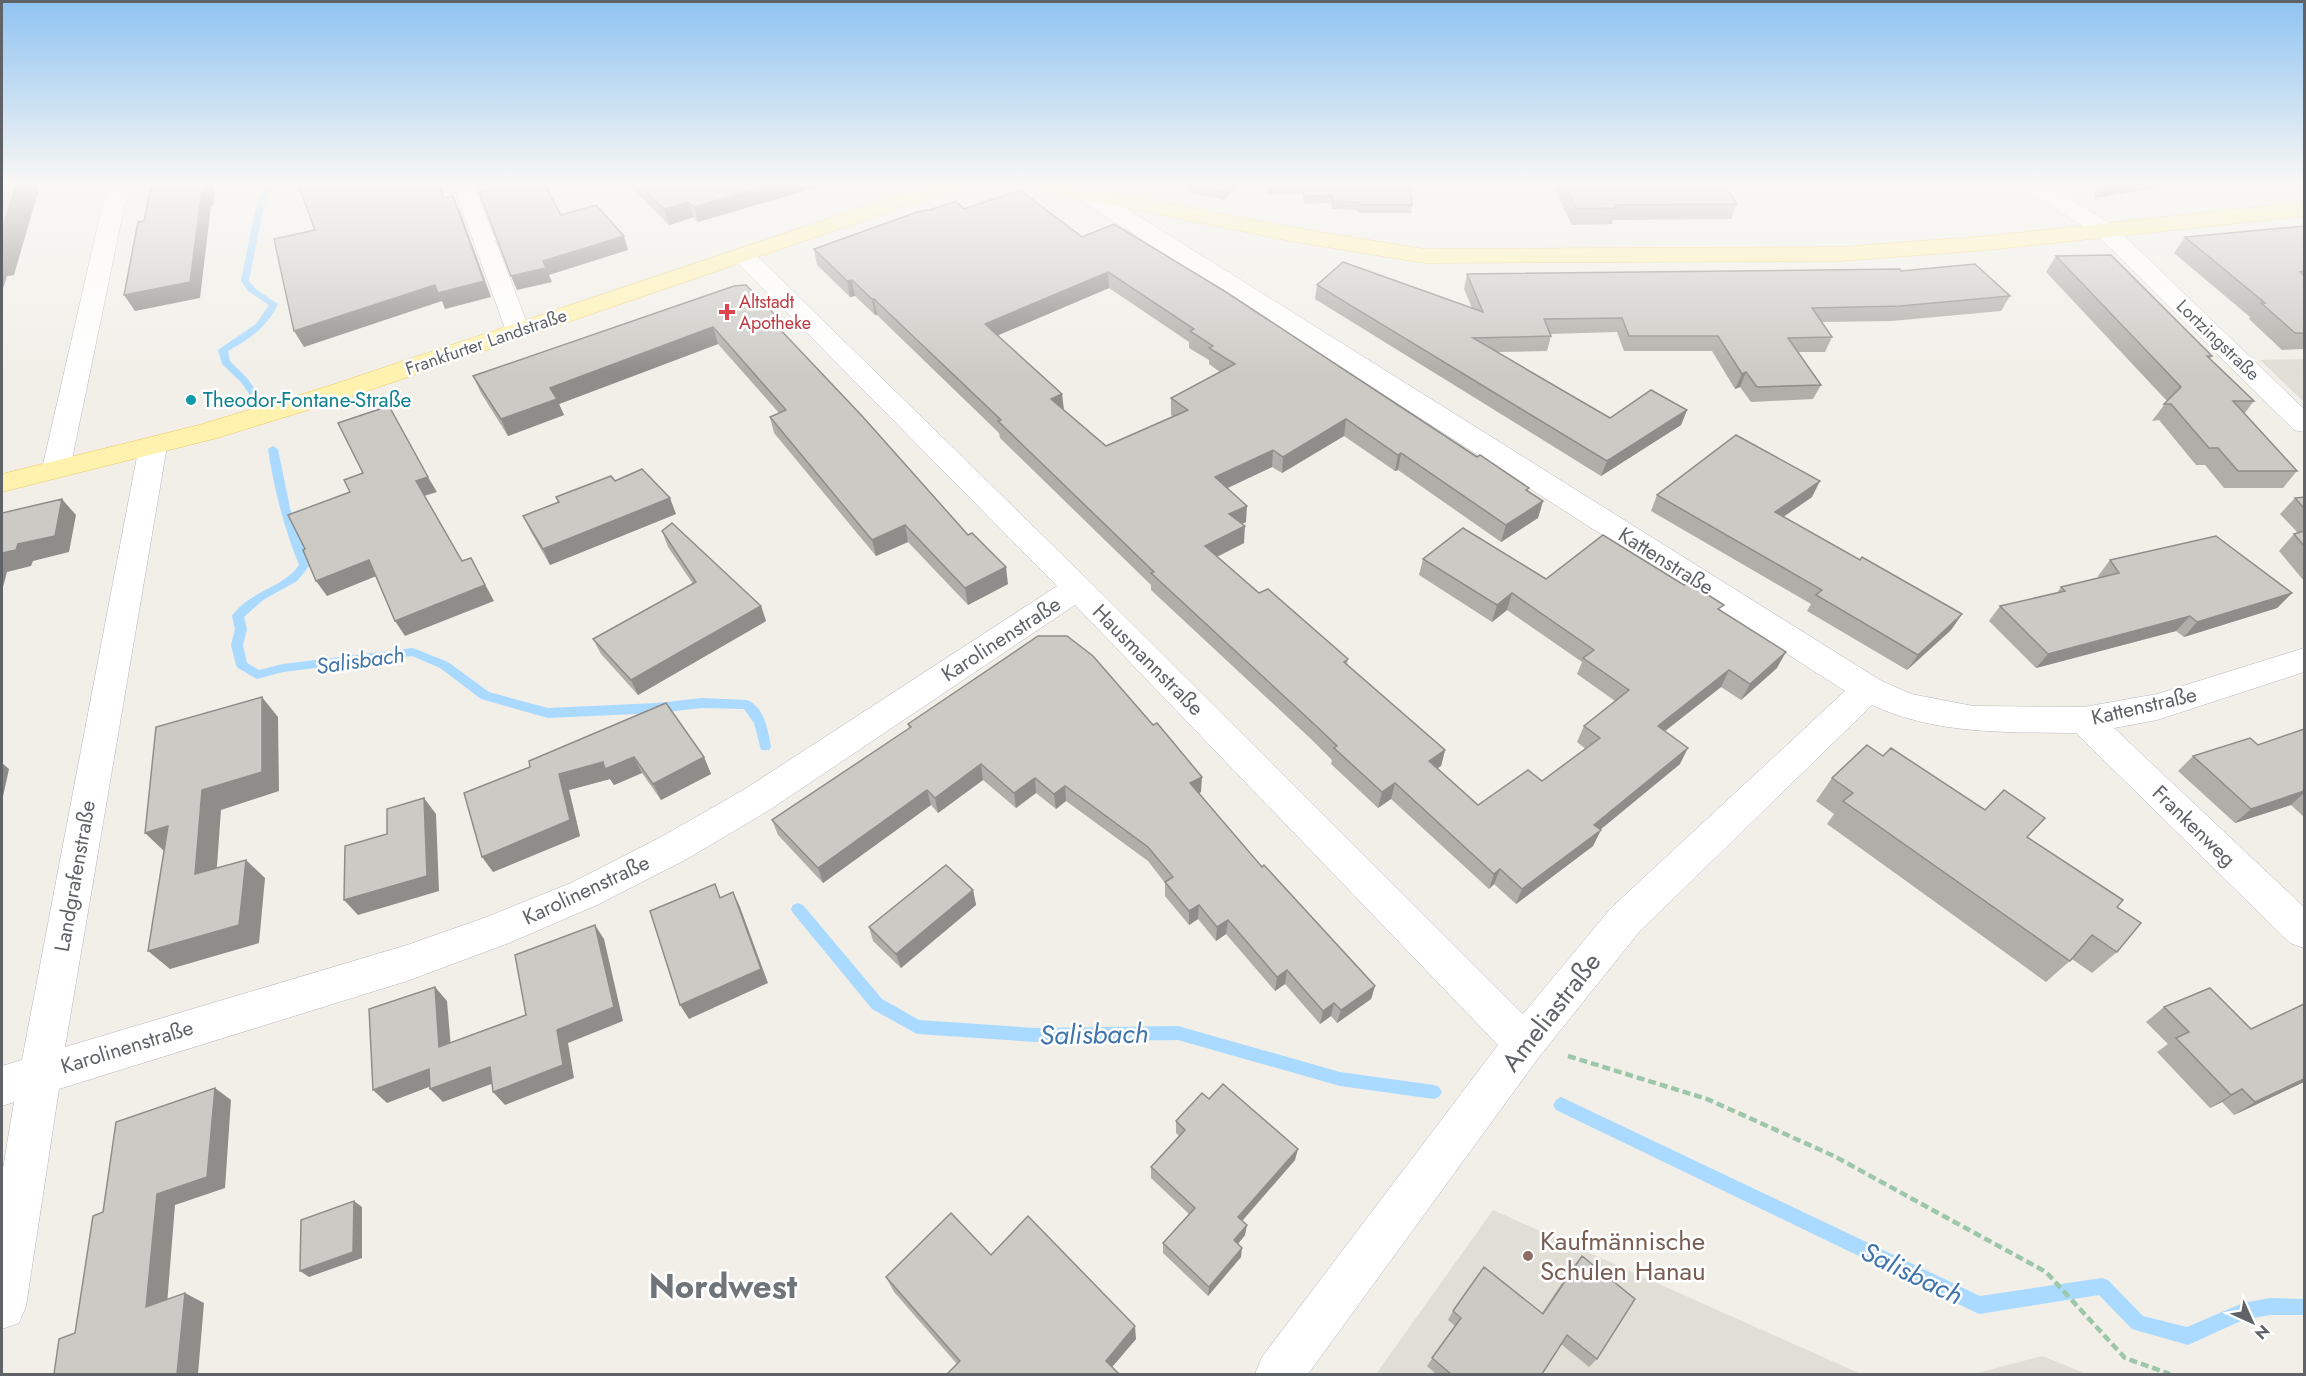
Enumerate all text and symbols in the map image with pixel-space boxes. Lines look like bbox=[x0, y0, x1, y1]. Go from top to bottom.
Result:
place label: Altstadt Apotheke bbox=[739, 289, 811, 336]
street label: Lortzingstraße bbox=[2171, 294, 2265, 386]
street label: Frankfurter Landstraße bbox=[402, 302, 570, 382]
marker: Altstadt Apotheke bbox=[720, 305, 734, 319]
place label: Theodor-Fontane-Straße bbox=[203, 385, 412, 415]
marker: Theodor-Fontane-Straße bbox=[184, 393, 198, 407]
street label: Kattenstraße bbox=[1613, 520, 1720, 602]
street label: Karolinenstraße bbox=[935, 589, 1067, 689]
street label: Hausmannstraße bbox=[1086, 598, 1211, 723]
water label: Salisbach bbox=[314, 638, 406, 682]
street label: Kattenstraße bbox=[2088, 679, 2200, 733]
street label: Frankenweg bbox=[2146, 778, 2242, 874]
street label: Landgrafenstraße bbox=[47, 798, 103, 954]
street label: Karolinenstraße bbox=[518, 847, 655, 933]
street label: Ameliastraße bbox=[1492, 944, 1610, 1080]
street label: Karolinenstraße bbox=[57, 1013, 197, 1081]
water label: Salisbach bbox=[1039, 1014, 1149, 1054]
place label: Kaufmännische Schulen Hanau bbox=[1540, 1222, 1706, 1290]
water label: Salisbach bbox=[1855, 1232, 1969, 1314]
marker: Kaufmännische Schulen Hanau bbox=[1521, 1249, 1535, 1263]
district label: Nordwest bbox=[649, 1263, 798, 1310]
north arrow bbox=[2222, 1292, 2282, 1352]
text: N bbox=[2250, 1320, 2275, 1345]

